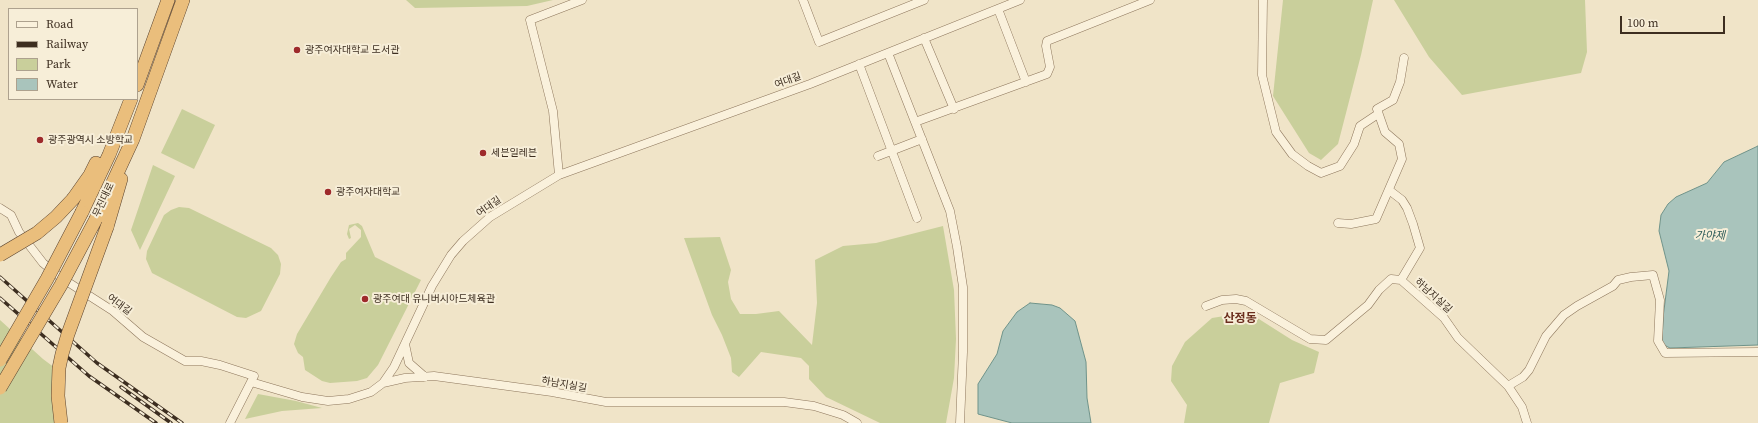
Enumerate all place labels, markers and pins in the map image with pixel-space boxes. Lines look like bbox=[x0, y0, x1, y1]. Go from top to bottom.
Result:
place label: 광주여자대학교 도서관 bbox=[305, 44, 399, 56]
marker: 광주여자대학교 도서관 bbox=[292, 45, 302, 55]
place label: 광주광역시 소방학교 bbox=[48, 134, 133, 146]
marker: 광주광역시 소방학교 bbox=[35, 135, 45, 145]
place label: 세븐일레븐 bbox=[491, 147, 537, 159]
marker: 세븐일레븐 bbox=[478, 148, 488, 158]
place label: 광주여자대학교 bbox=[336, 186, 400, 198]
marker: 광주여자대학교 bbox=[323, 187, 333, 197]
place label: 광주여대 유니버시아드체육관 bbox=[373, 293, 495, 305]
marker: 광주여대 유니버시아드체육관 bbox=[360, 294, 370, 304]

